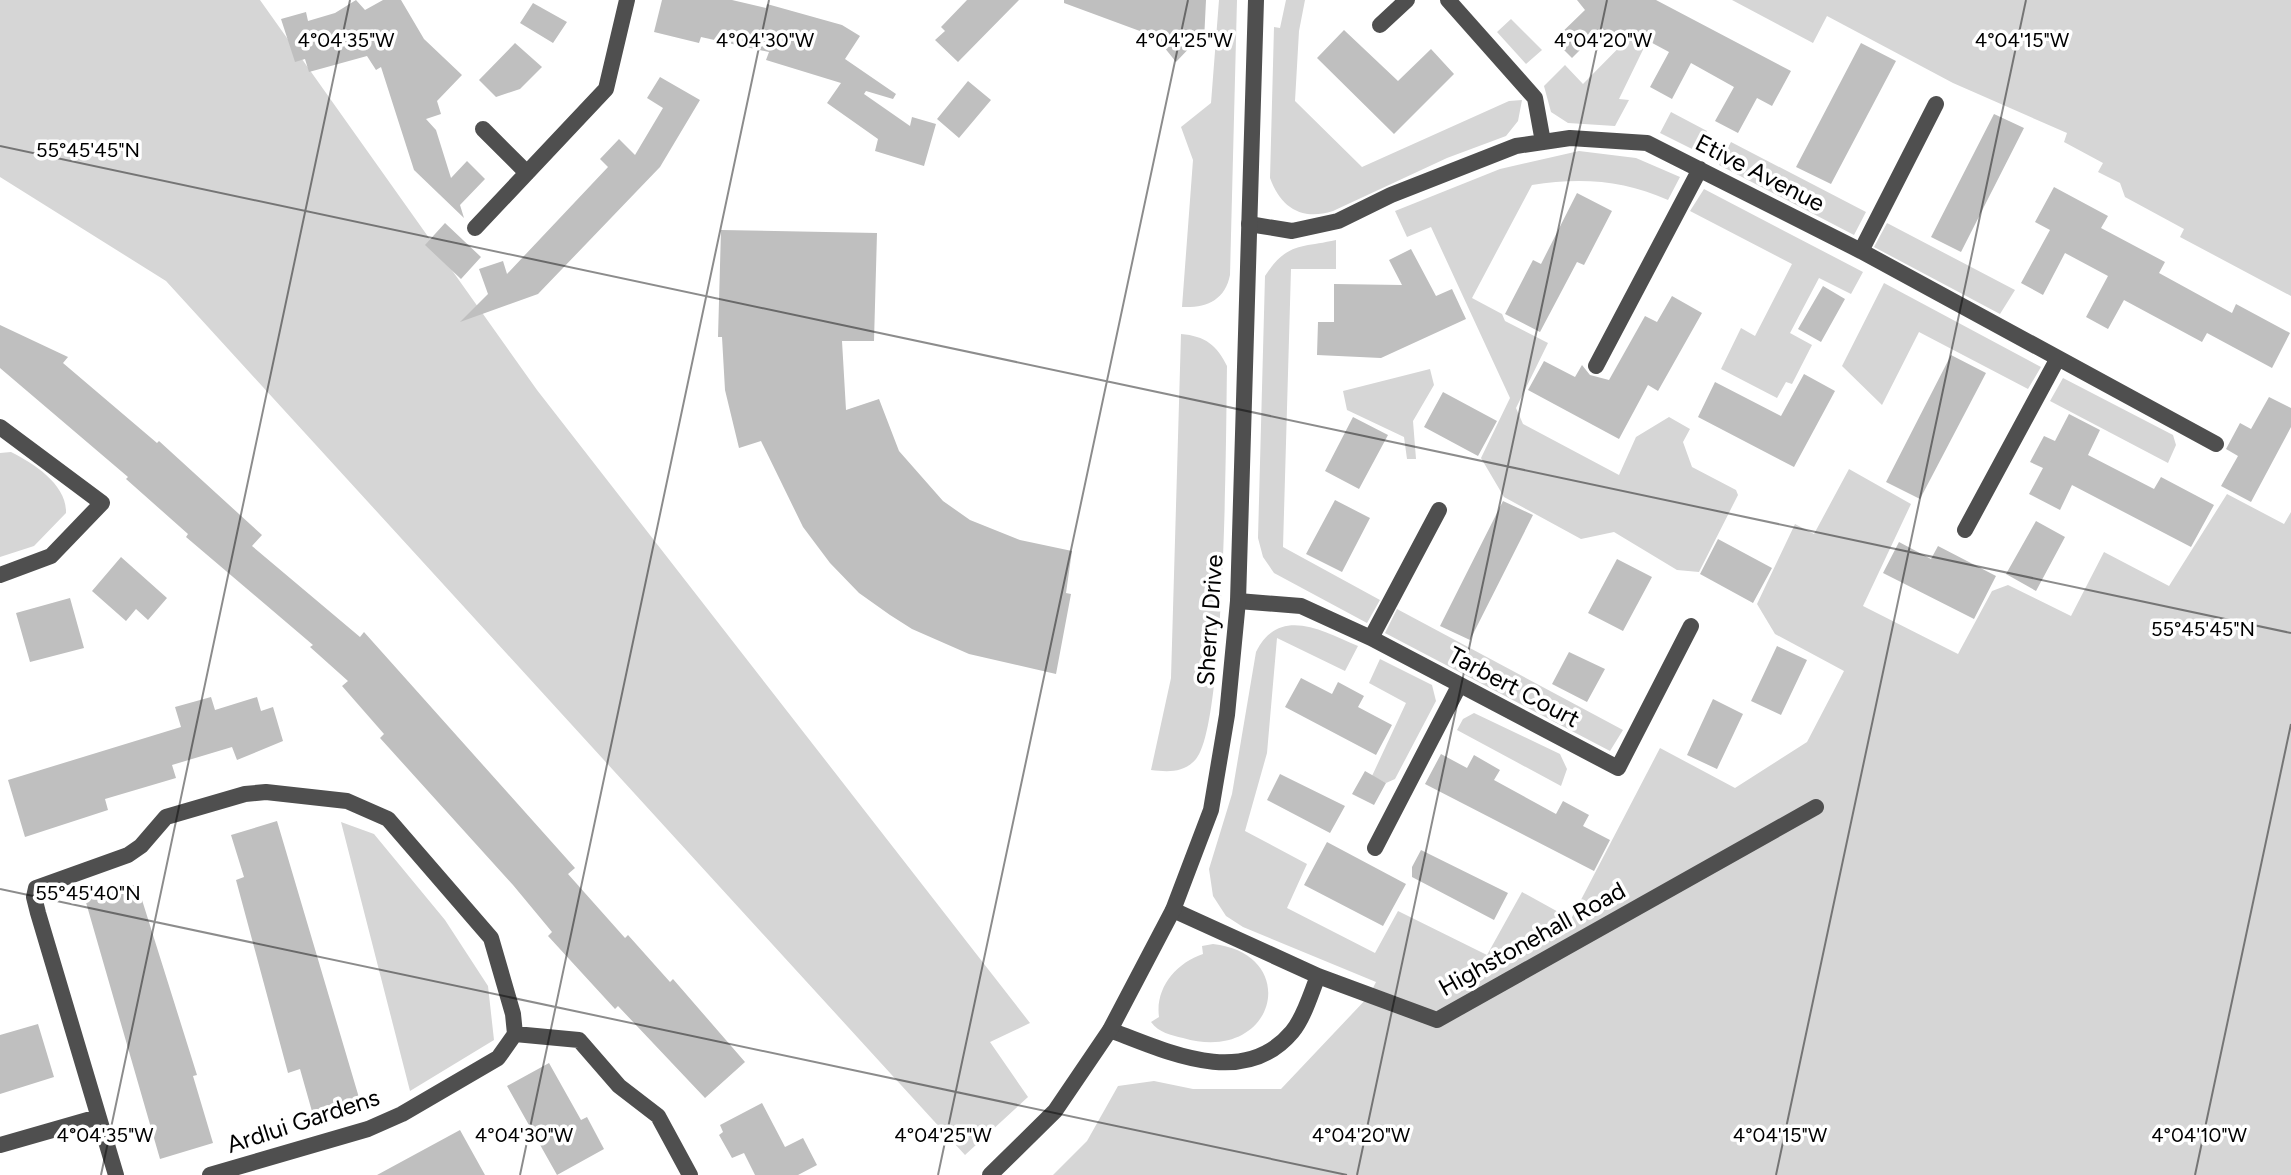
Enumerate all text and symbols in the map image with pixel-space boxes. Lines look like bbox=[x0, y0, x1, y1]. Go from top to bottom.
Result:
text: 4°04'35"W bbox=[297, 28, 395, 52]
text: 4°04'30"W bbox=[716, 28, 814, 52]
text: 4°04'25"W bbox=[1135, 28, 1233, 52]
text: 4°04'20"W bbox=[1554, 28, 1652, 52]
text: 4°04'15"W bbox=[1975, 28, 2069, 52]
street label: Etive Avenue bbox=[1691, 128, 1830, 218]
text: 55°45'45"N bbox=[36, 138, 140, 162]
street label: Sherry Drive bbox=[1190, 553, 1229, 687]
text: 55°45'45"N bbox=[2151, 617, 2255, 641]
street label: Tarbert Court bbox=[1444, 640, 1585, 733]
street label: Highstonehall Road bbox=[1433, 875, 1630, 1002]
text: 55°45'40"N bbox=[35, 881, 141, 905]
street label: Ardlui Gardens bbox=[223, 1082, 383, 1159]
text: 4°04'35"W bbox=[56, 1123, 154, 1147]
text: 4°04'30"W bbox=[475, 1123, 573, 1147]
text: 4°04'25"W bbox=[894, 1123, 992, 1147]
text: 4°04'20"W bbox=[1312, 1123, 1410, 1147]
text: 4°04'15"W bbox=[1733, 1123, 1827, 1147]
text: 4°04'10"W bbox=[2151, 1123, 2247, 1147]

